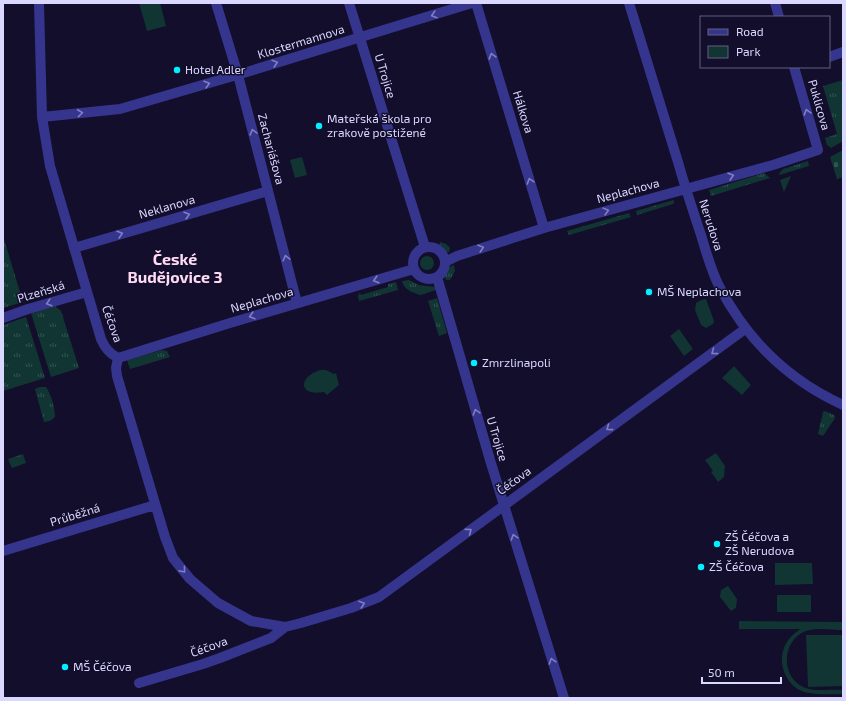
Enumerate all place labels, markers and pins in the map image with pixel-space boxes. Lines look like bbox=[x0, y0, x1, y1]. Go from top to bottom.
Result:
place label: Hotel Adler bbox=[185, 62, 246, 76]
marker: Hotel Adler bbox=[172, 65, 182, 75]
place label: Mateřská škola pro zrakově postižené bbox=[327, 111, 432, 139]
marker: Mateřská škola pro zrakově postižené bbox=[314, 121, 324, 131]
place label: MŠ Neplachova bbox=[657, 284, 741, 298]
marker: MŠ Neplachova bbox=[644, 287, 654, 297]
place label: Zmrzlinapoli bbox=[482, 355, 551, 369]
marker: Zmrzlinapoli bbox=[469, 358, 479, 368]
place label: ZŠ Čéčova a ZŠ Nerudova bbox=[725, 529, 794, 557]
marker: ZŠ Čéčova a ZŠ Nerudova bbox=[712, 539, 722, 549]
place label: ZŠ Čéčova bbox=[709, 559, 764, 573]
marker: ZŠ Čéčova bbox=[696, 562, 706, 572]
place label: MŠ Čéčova bbox=[73, 659, 132, 673]
marker: MŠ Čéčova bbox=[60, 662, 70, 672]

